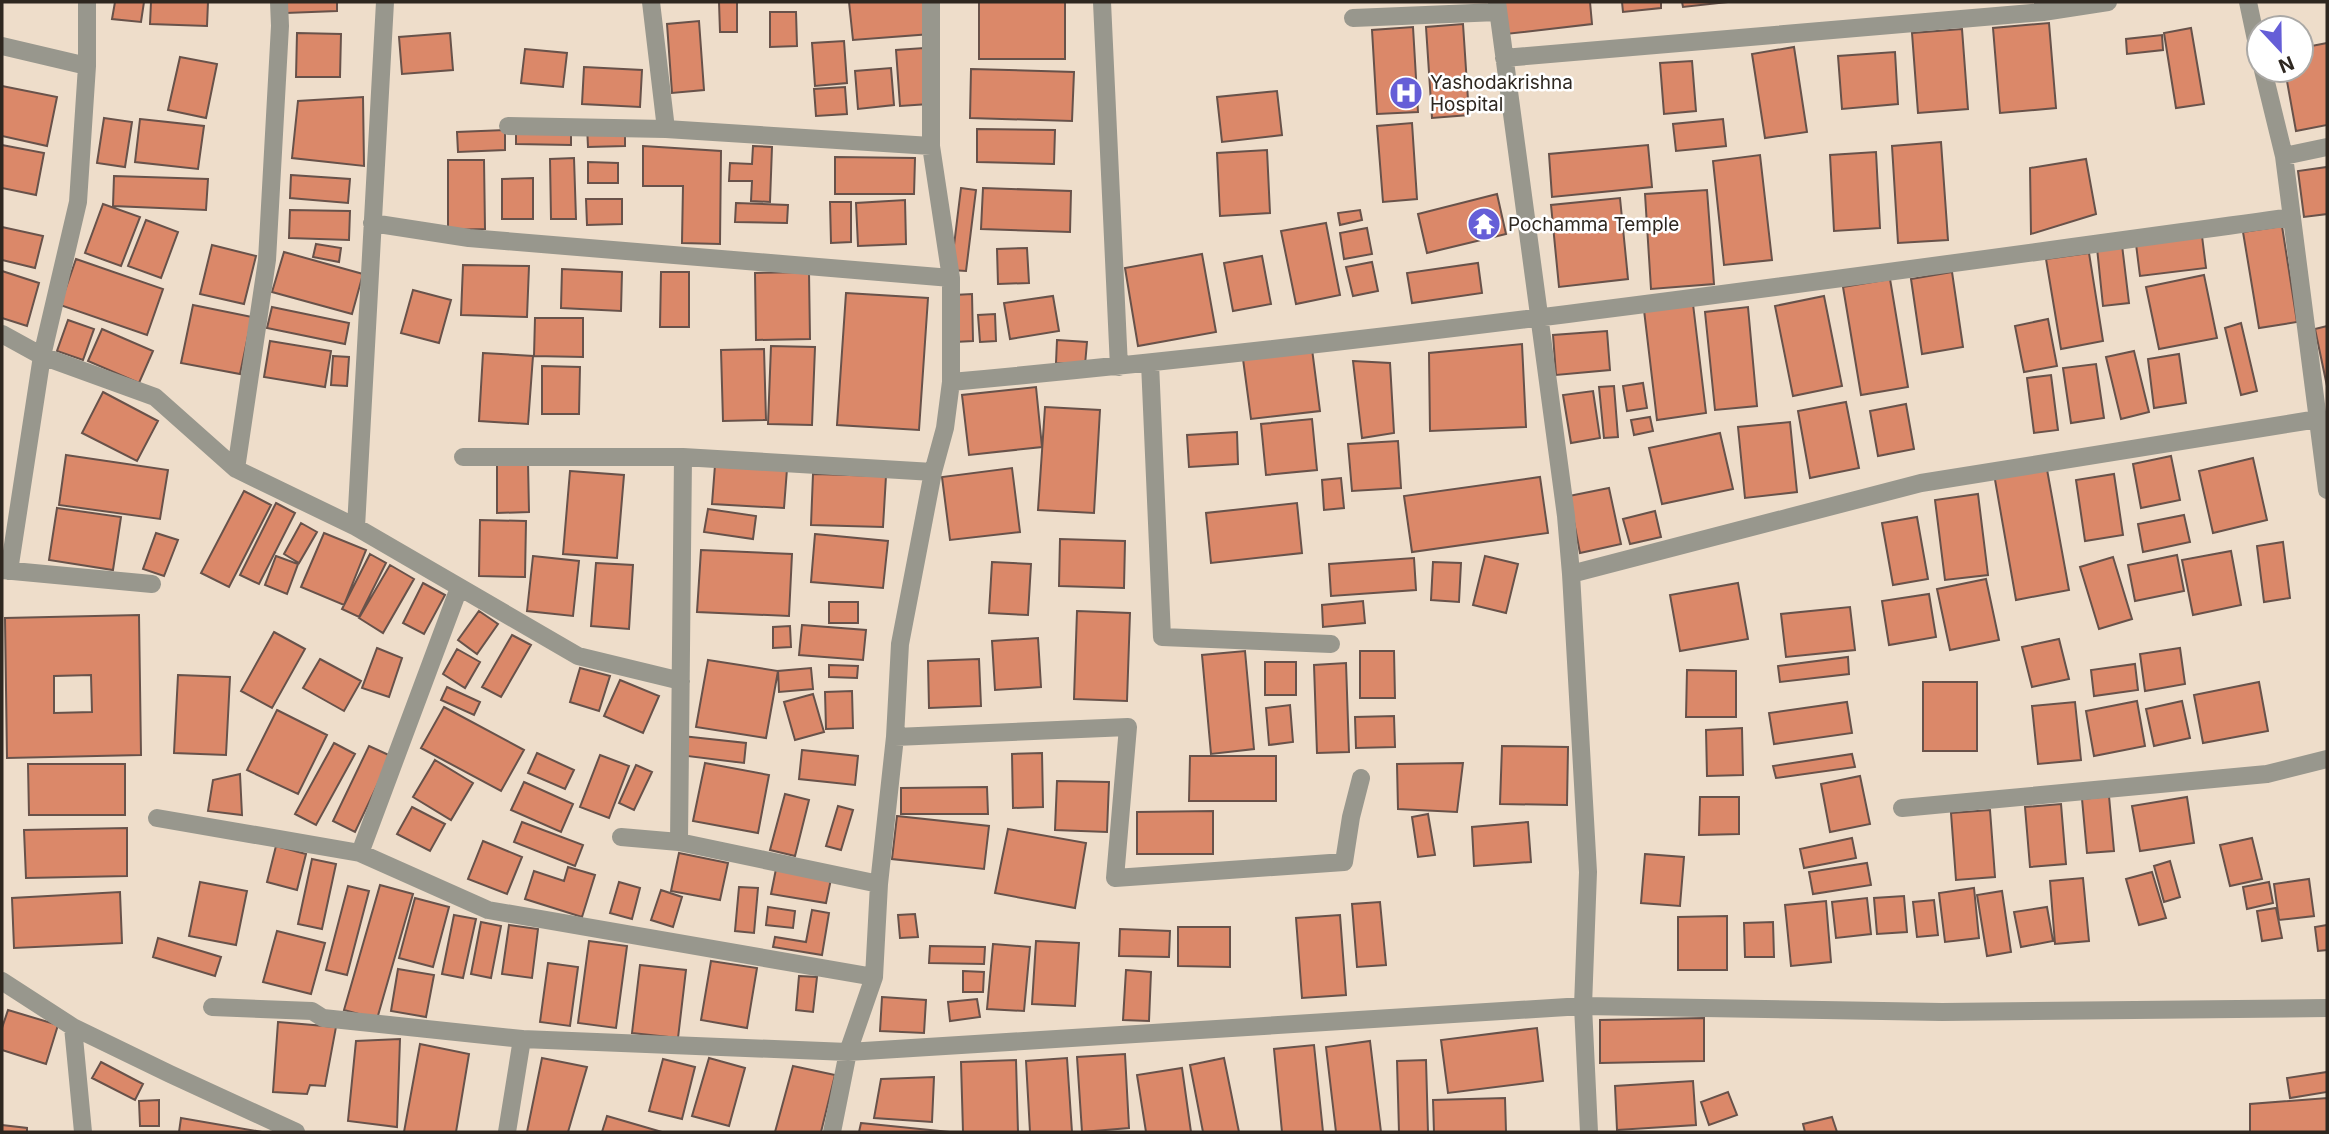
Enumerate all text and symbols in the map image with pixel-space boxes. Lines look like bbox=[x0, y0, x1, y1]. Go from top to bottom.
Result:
north arrow bbox=[2245, 14, 2315, 84]
text: N bbox=[2275, 51, 2297, 78]
place label: Yashodakrishna Hospital bbox=[1430, 71, 1573, 116]
hospital icon: Yashodakrishna Hospital bbox=[1387, 74, 1425, 112]
temple icon: Pochamma Temple bbox=[1465, 205, 1503, 243]
place label: Pochamma Temple bbox=[1508, 213, 1679, 236]

